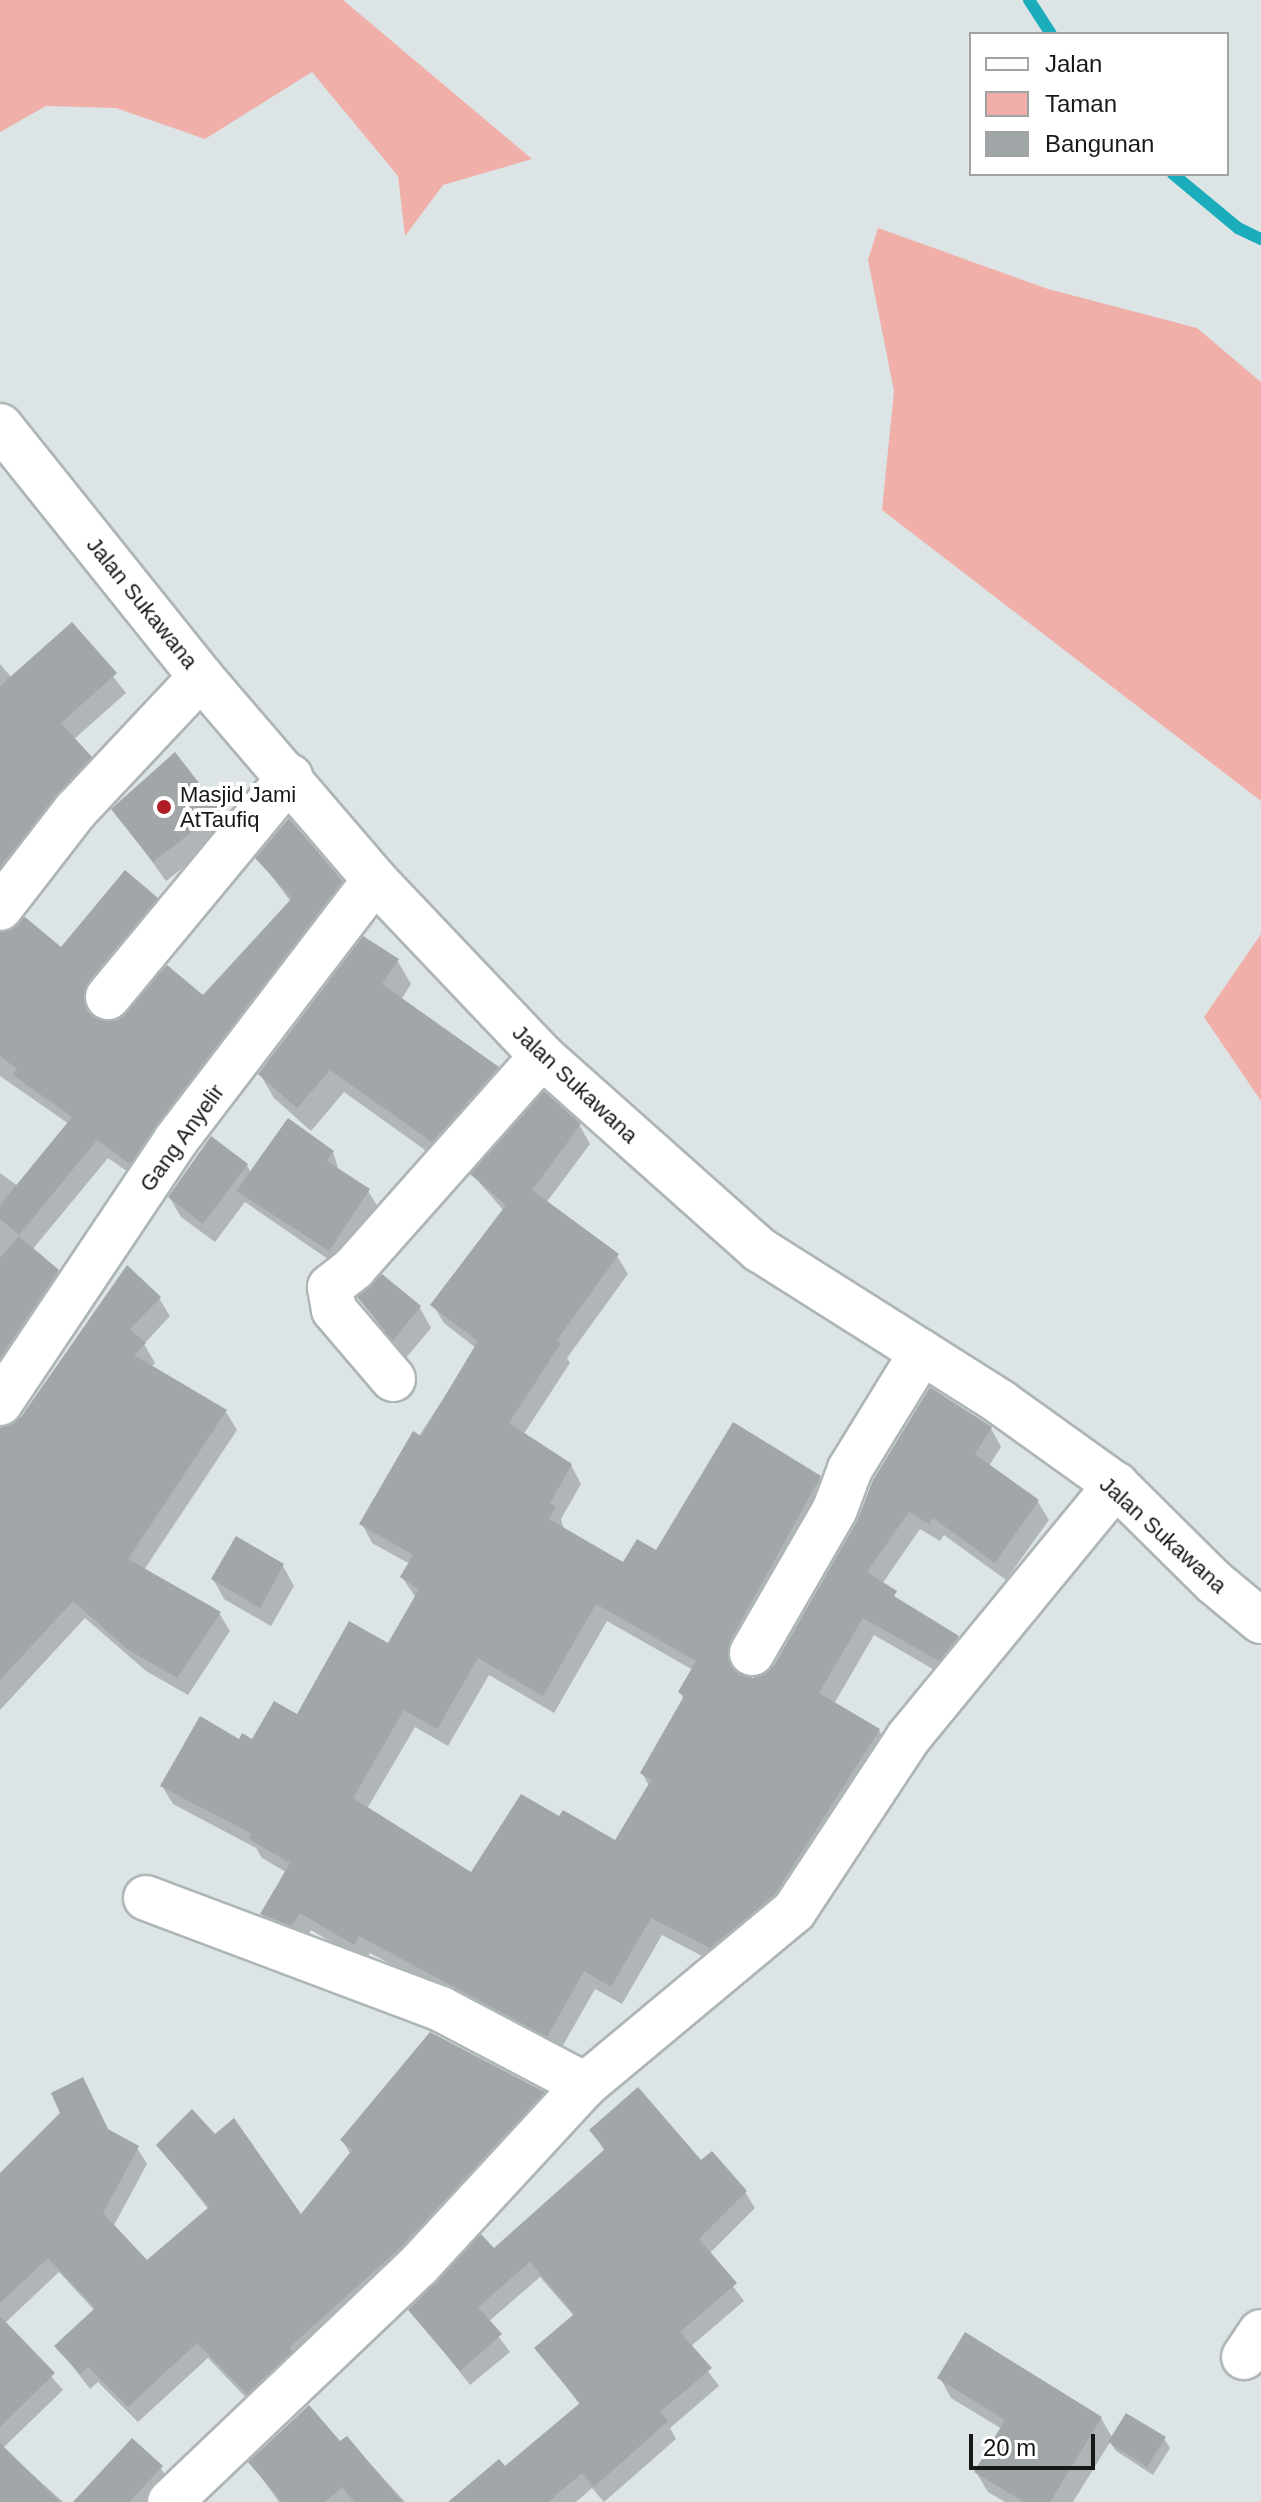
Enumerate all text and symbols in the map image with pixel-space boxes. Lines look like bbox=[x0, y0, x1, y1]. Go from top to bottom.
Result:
legend bbox=[969, 32, 1229, 176]
text: Jalan bbox=[1045, 50, 1102, 77]
text: Taman bbox=[1045, 90, 1117, 117]
text: Bangunan bbox=[1045, 130, 1154, 157]
street label: Jalan Sukawana bbox=[81, 532, 203, 674]
place label: Masjid Jami AtTaufiq bbox=[180, 781, 296, 832]
marker: Masjid Jami AtTaufiq bbox=[155, 798, 173, 816]
street label: Jalan Sukawana bbox=[507, 1019, 643, 1149]
street label: Gang Anyelir bbox=[134, 1079, 230, 1197]
street label: Jalan Sukawana bbox=[1094, 1471, 1232, 1599]
scale bar bbox=[973, 2418, 1099, 2468]
text: 20 m bbox=[983, 2434, 1036, 2461]

